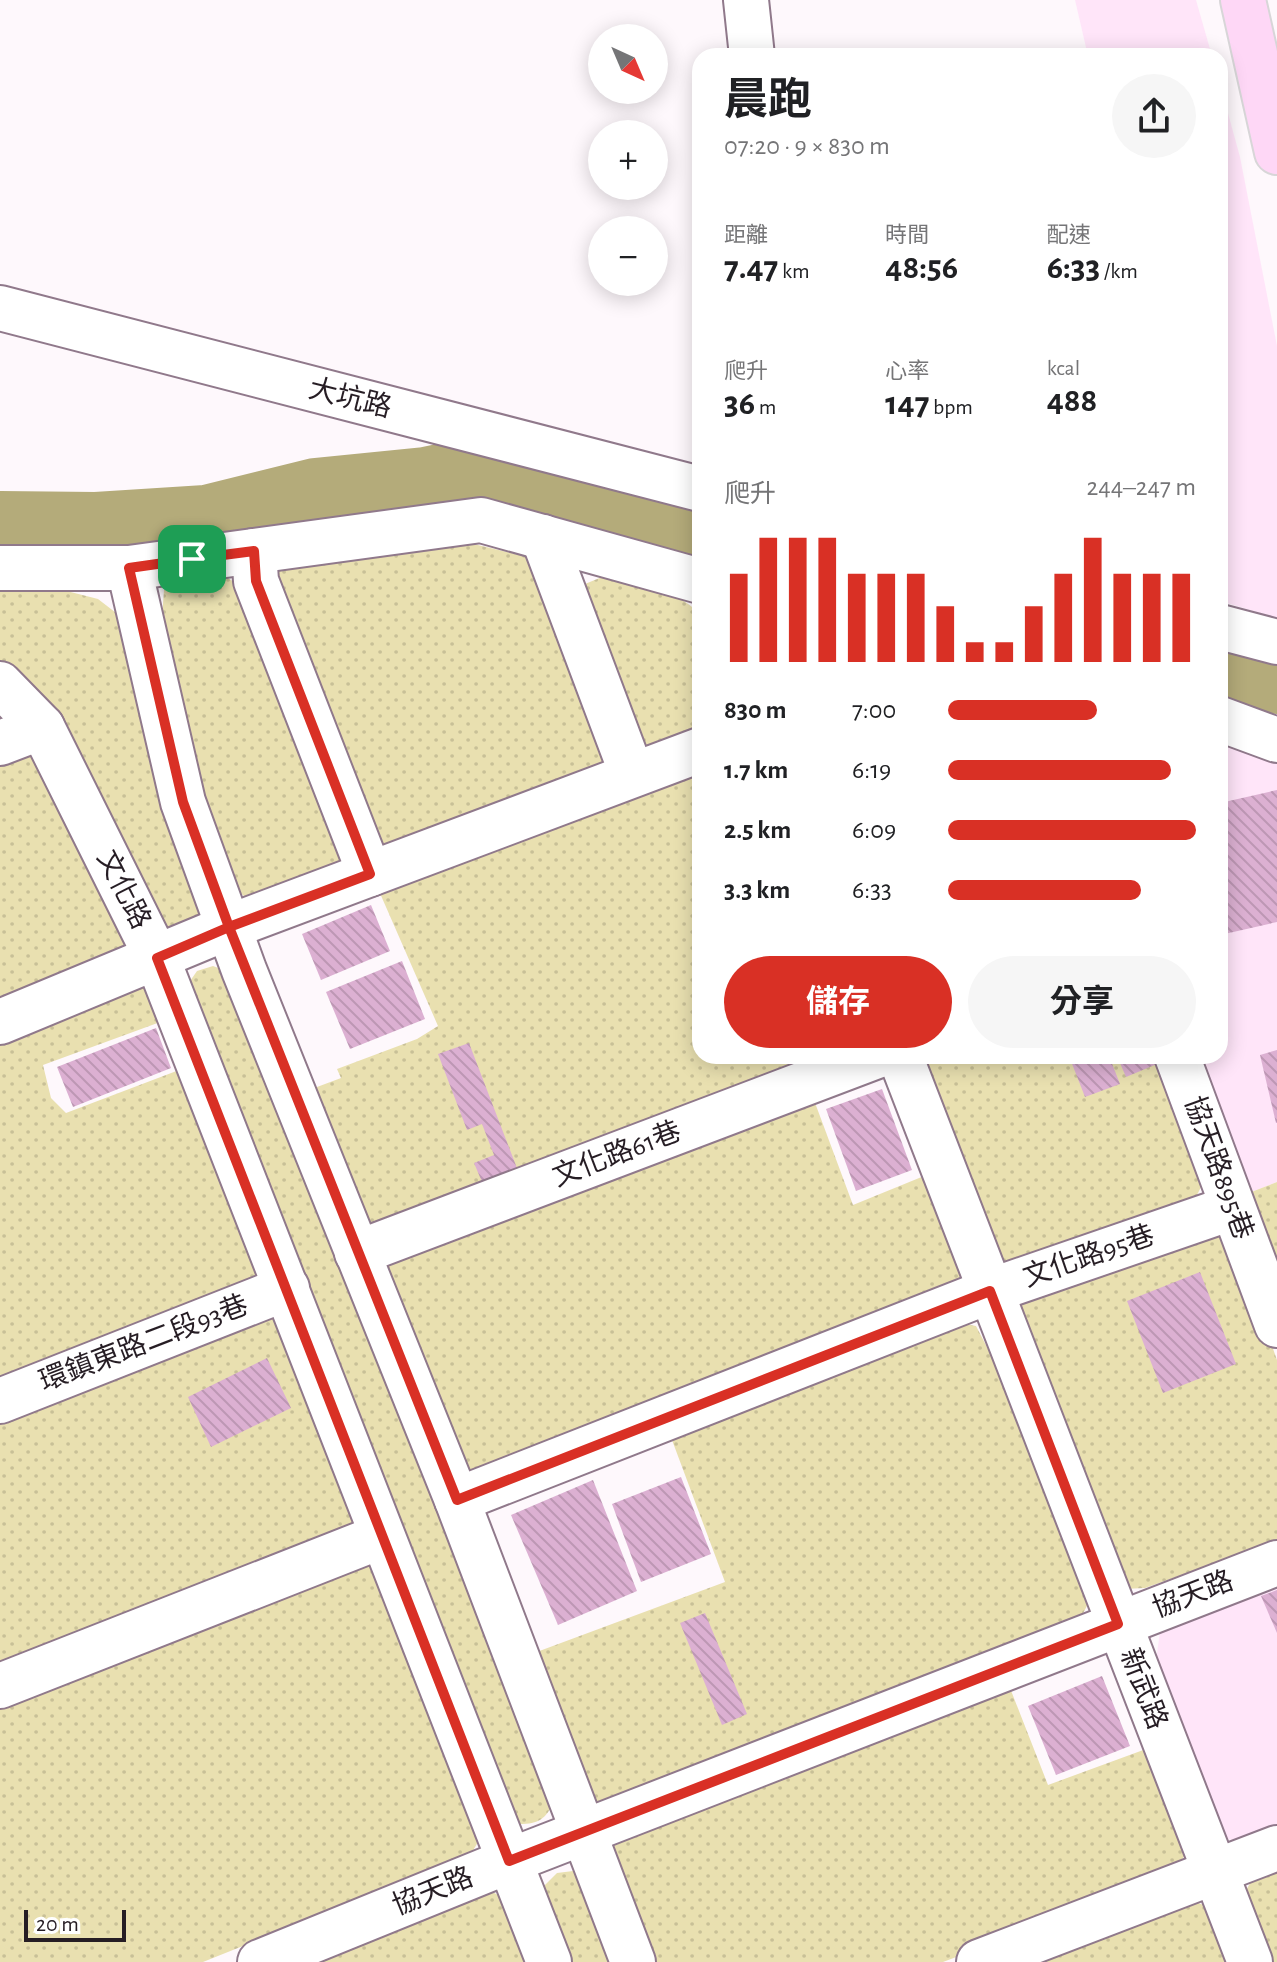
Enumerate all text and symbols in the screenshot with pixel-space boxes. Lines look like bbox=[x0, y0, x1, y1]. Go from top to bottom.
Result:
north arrow bbox=[588, 24, 668, 104]
map controls bbox=[588, 24, 668, 296]
button: share bbox=[1112, 74, 1196, 158]
text: 晨跑 bbox=[724, 79, 812, 123]
button: + bbox=[588, 120, 668, 200]
text: 07:20 · 9 × 830 m bbox=[724, 133, 890, 159]
button: − bbox=[588, 216, 668, 296]
text: 距離 bbox=[724, 224, 768, 246]
text: 時間 bbox=[885, 224, 929, 246]
text: 配速 bbox=[1047, 224, 1091, 246]
text: 7.47 bbox=[724, 251, 778, 285]
text: 48:56 bbox=[885, 251, 958, 285]
text: 6:33 bbox=[1047, 251, 1100, 285]
text: km bbox=[778, 260, 810, 282]
text: /km bbox=[1100, 260, 1138, 282]
text: kcal bbox=[1047, 357, 1080, 379]
text: 爬升 bbox=[724, 360, 768, 382]
text: 心率 bbox=[885, 360, 929, 382]
street label: 大坑路 bbox=[306, 373, 395, 423]
text: 488 bbox=[1047, 384, 1097, 418]
text: 36 bbox=[724, 387, 755, 421]
text: 147 bbox=[885, 387, 929, 421]
text: m bbox=[755, 396, 776, 418]
text: bpm bbox=[929, 396, 973, 418]
text: 244–247 m bbox=[1087, 474, 1196, 500]
text: 爬升 bbox=[724, 481, 776, 507]
pin bbox=[158, 525, 226, 593]
icon: arrive bbox=[170, 537, 214, 581]
text: 830 m bbox=[724, 697, 786, 723]
text: 7:00 bbox=[852, 697, 896, 723]
text: 1.7 km bbox=[724, 757, 788, 783]
text: 6:19 bbox=[852, 757, 891, 783]
text: 2.5 km bbox=[724, 817, 791, 843]
text: 6:09 bbox=[852, 817, 896, 843]
street label: 文化路 bbox=[91, 845, 156, 934]
text: 3.3 km bbox=[724, 877, 790, 903]
text: 6:33 bbox=[852, 877, 892, 903]
button: 儲存 bbox=[724, 956, 952, 1048]
button: 分享 bbox=[968, 956, 1196, 1048]
street label: 協天路895巷 bbox=[1179, 1092, 1259, 1243]
street label: 文化路61巷 bbox=[548, 1116, 685, 1192]
street label: 文化路95巷 bbox=[1019, 1220, 1158, 1293]
street label: 環鎮東路二段93巷 bbox=[35, 1290, 252, 1397]
street label: 協天路 bbox=[1148, 1565, 1237, 1623]
street label: 新武路 bbox=[1115, 1644, 1173, 1733]
street label: 協天路 bbox=[388, 1861, 477, 1921]
scale bar bbox=[24, 1906, 126, 1942]
text: 20 m bbox=[36, 1913, 79, 1935]

